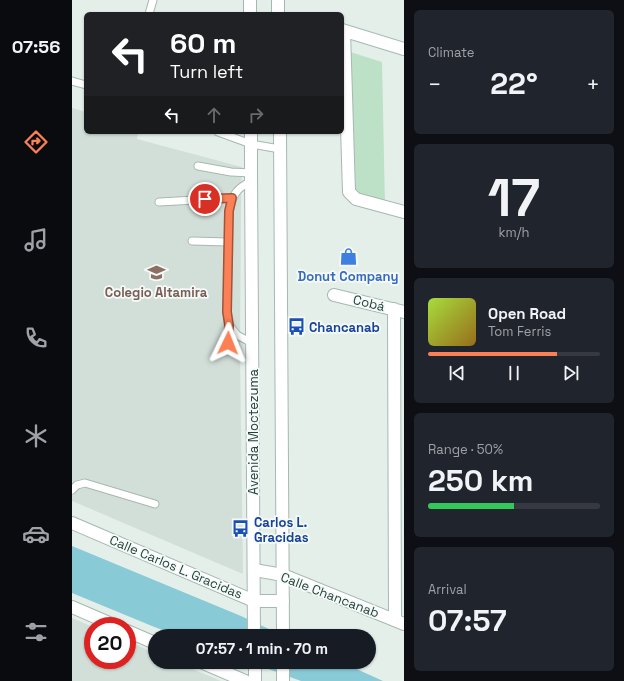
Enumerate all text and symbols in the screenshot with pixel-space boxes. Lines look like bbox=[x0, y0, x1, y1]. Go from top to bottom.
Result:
text: 60 m bbox=[170, 25, 236, 61]
icon: left bbox=[104, 28, 156, 80]
text: 07:56 bbox=[12, 35, 60, 58]
text: Climate bbox=[428, 44, 474, 61]
text: Turn left bbox=[170, 60, 243, 83]
text: 22° bbox=[490, 64, 538, 103]
text: − bbox=[428, 70, 442, 98]
text: + bbox=[586, 70, 600, 98]
icon: left bbox=[161, 104, 183, 126]
icon: ahead bbox=[203, 104, 225, 126]
icon: right bbox=[245, 104, 267, 126]
icon: directions bbox=[22, 128, 50, 156]
text: 17 bbox=[488, 165, 540, 231]
pin bbox=[188, 182, 222, 216]
icon: arrive bbox=[194, 188, 216, 210]
text: km/h bbox=[499, 224, 529, 241]
icon: music bbox=[22, 226, 50, 254]
shop icon: Donut Company bbox=[338, 247, 358, 267]
school or university icon: Colegio Altamira bbox=[146, 263, 166, 283]
place label: Donut Company bbox=[298, 268, 398, 285]
place label: Colegio Altamira bbox=[105, 284, 208, 301]
street label: Cobá bbox=[351, 291, 387, 315]
text: Open Road bbox=[488, 304, 566, 323]
bus stop icon: Chancanab bbox=[286, 317, 306, 337]
place label: Chancanab bbox=[309, 319, 380, 336]
position arrow bbox=[207, 322, 249, 364]
text: Tom Ferris bbox=[488, 323, 551, 340]
icon: phone bbox=[22, 324, 50, 352]
icon: previous bbox=[446, 362, 468, 384]
icon: pause bbox=[503, 362, 525, 384]
icon: next bbox=[560, 362, 582, 384]
street label: Avenida Moctezuma bbox=[245, 368, 262, 495]
icon: climate bbox=[22, 422, 50, 450]
text: Range · 50% bbox=[428, 441, 503, 458]
text: 250 km bbox=[428, 461, 533, 500]
place label: Carlos L. Gracidas bbox=[254, 514, 309, 546]
bus stop icon: Carlos L. Gracidas bbox=[231, 519, 251, 539]
icon: car bbox=[22, 520, 50, 548]
street label: Calle Carlos L. Gracidas bbox=[107, 531, 245, 603]
street label: Calle Chancanab bbox=[278, 568, 382, 622]
text: Arrival bbox=[428, 581, 467, 598]
text: 07:57 bbox=[428, 601, 507, 640]
speed limit sign: 20 bbox=[84, 617, 136, 669]
icon: filters bbox=[22, 618, 50, 646]
text: 07:57 · 1 min · 70 m bbox=[196, 639, 328, 658]

